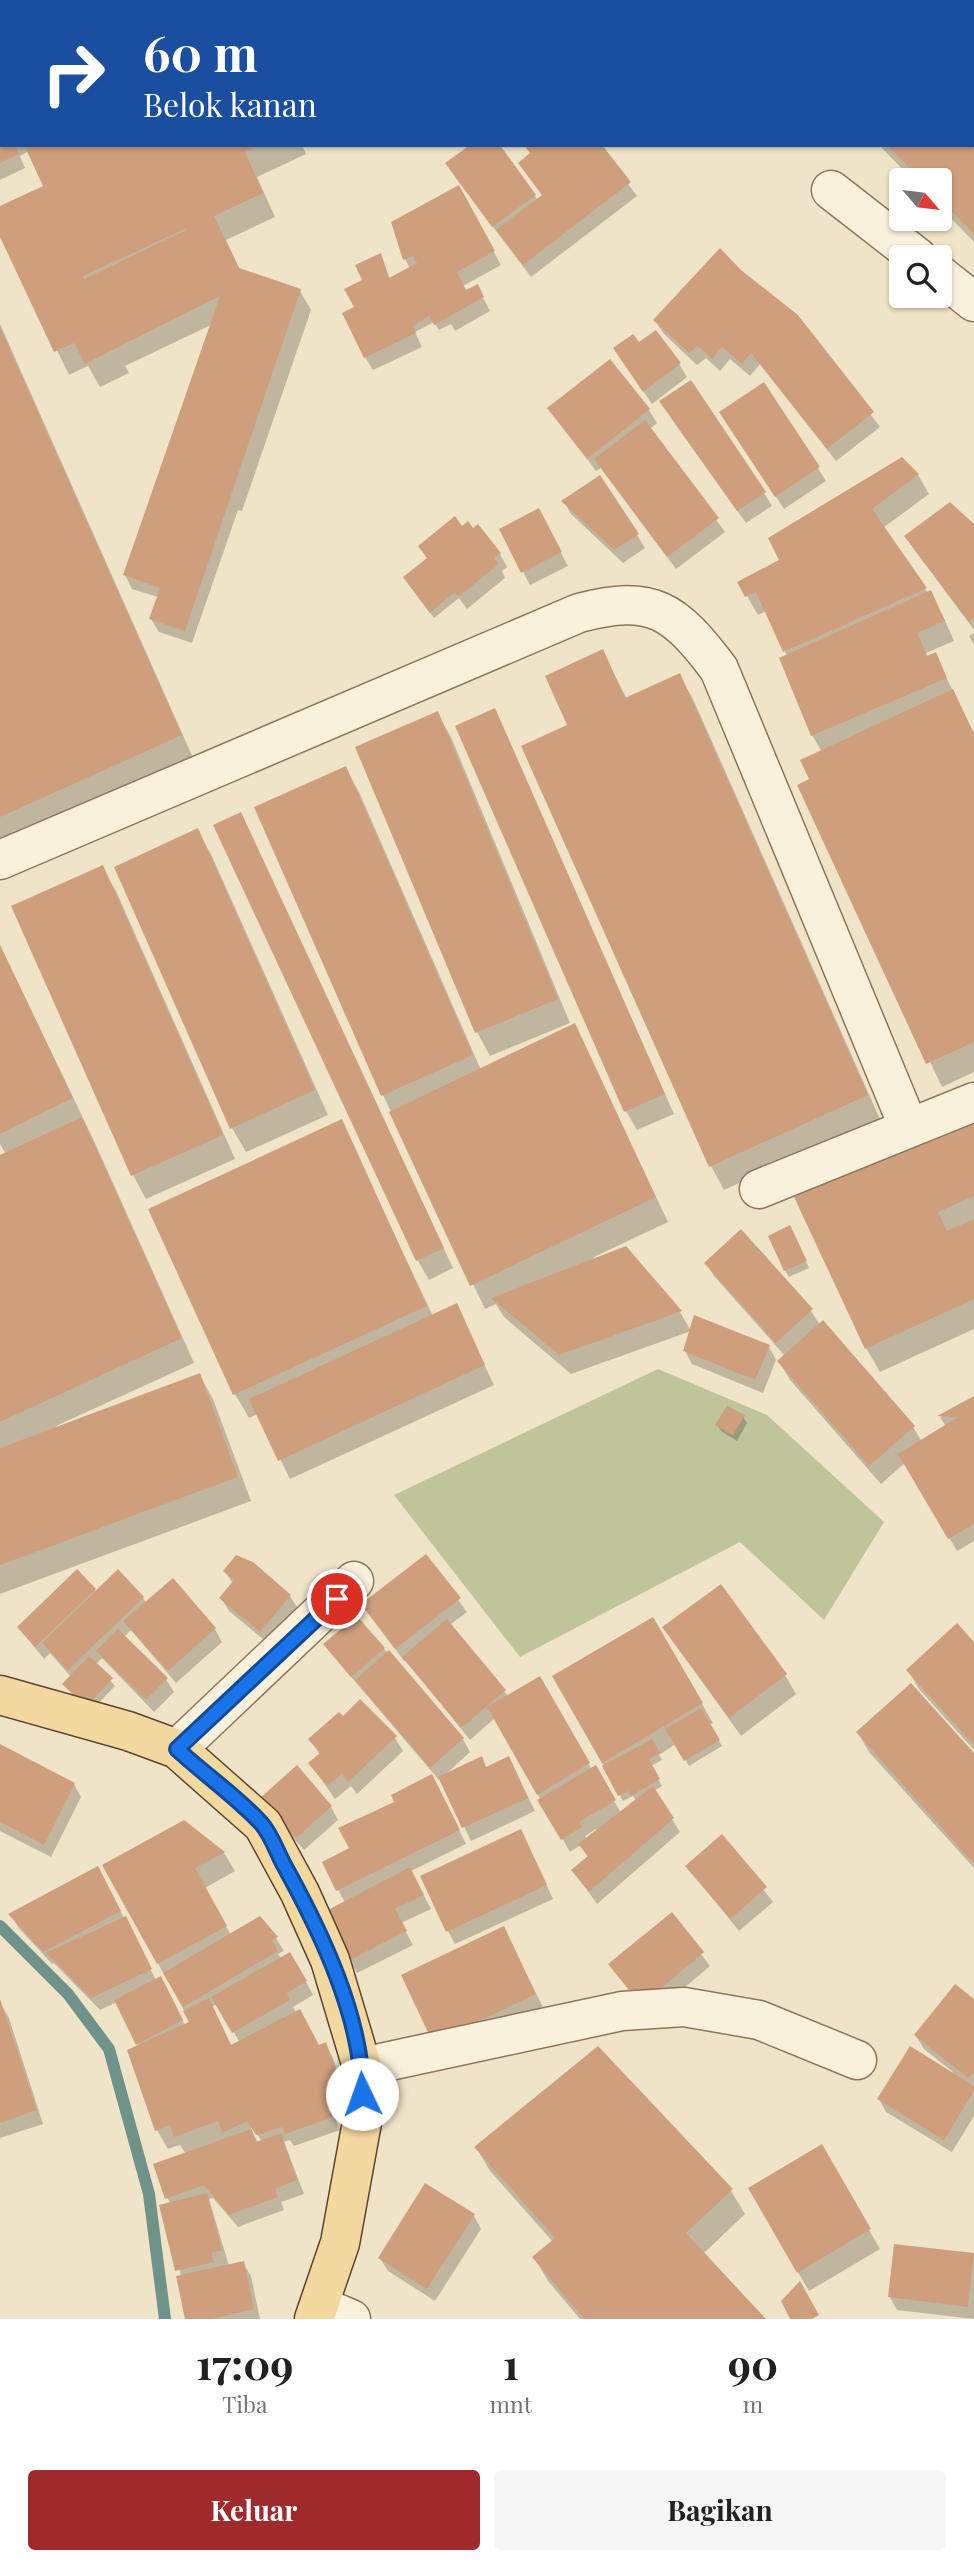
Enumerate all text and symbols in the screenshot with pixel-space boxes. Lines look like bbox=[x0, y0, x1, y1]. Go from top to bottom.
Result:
text: 60 m bbox=[143, 19, 258, 84]
icon: right bbox=[28, 28, 119, 119]
text: Belok kanan bbox=[143, 82, 317, 125]
north arrow bbox=[889, 168, 952, 231]
map controls bbox=[889, 168, 952, 308]
button: search bbox=[889, 245, 952, 308]
pin bbox=[307, 1569, 367, 1629]
icon: arrive bbox=[318, 1580, 356, 1618]
position arrow bbox=[325, 2057, 399, 2131]
text: 17:09 bbox=[196, 2335, 294, 2391]
text: 1 bbox=[503, 2335, 519, 2391]
text: 90 bbox=[728, 2335, 778, 2391]
text: Tiba bbox=[222, 2388, 267, 2419]
text: mnt bbox=[490, 2388, 532, 2419]
text: m bbox=[743, 2388, 763, 2419]
button: Keluar bbox=[28, 2470, 480, 2550]
button: Bagikan bbox=[494, 2470, 946, 2550]

